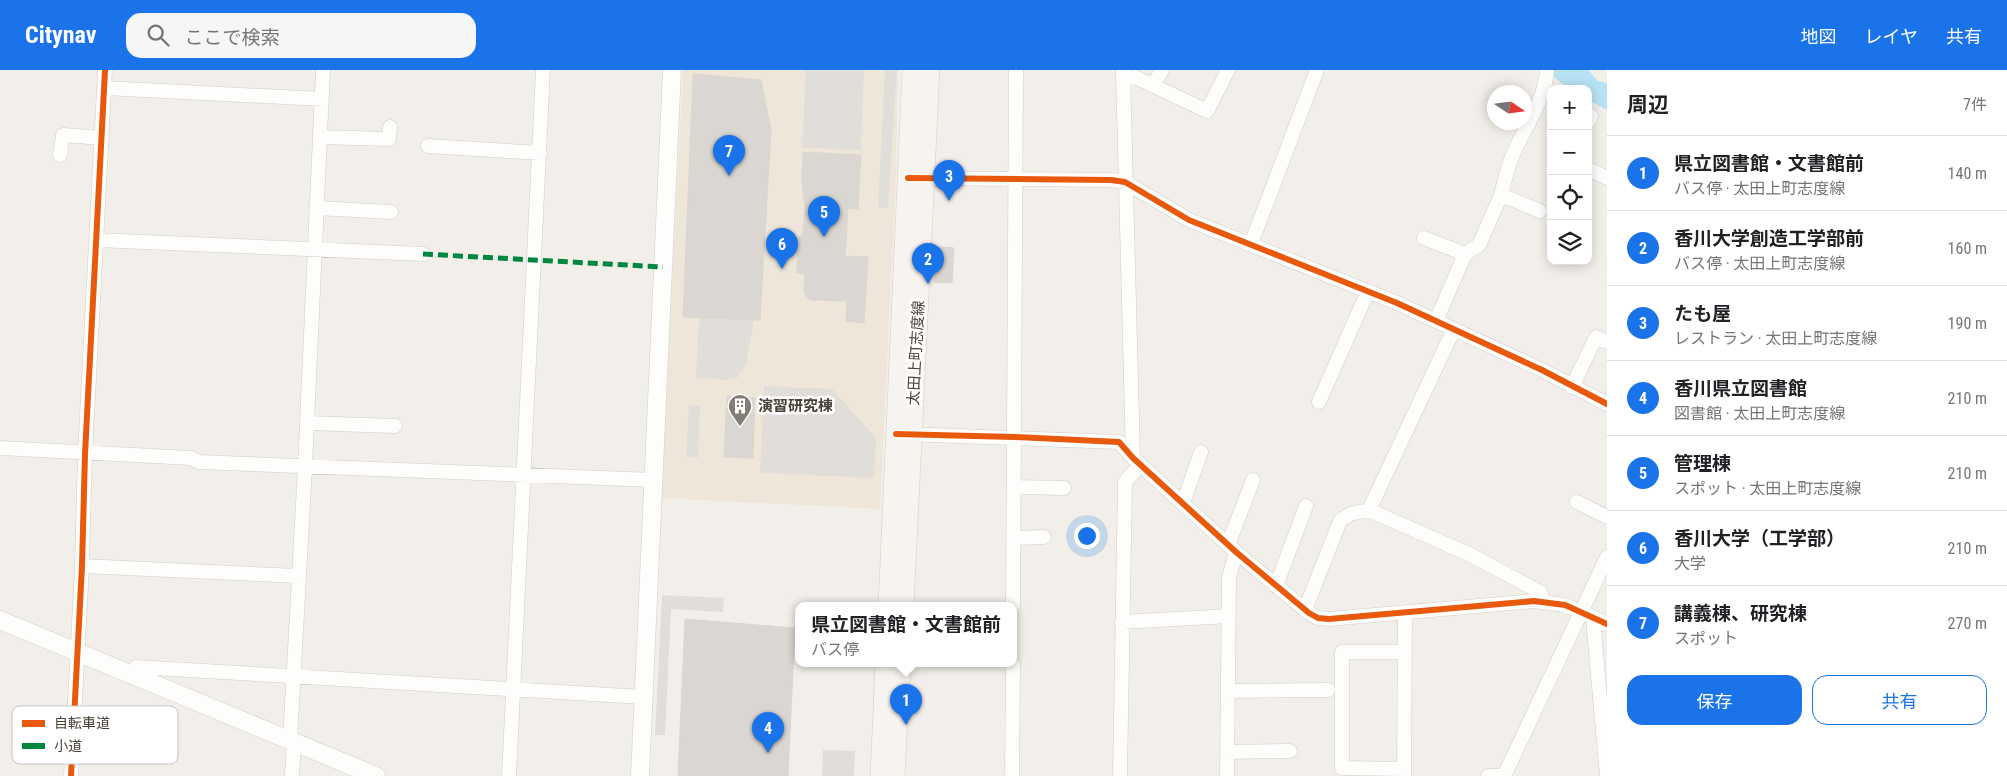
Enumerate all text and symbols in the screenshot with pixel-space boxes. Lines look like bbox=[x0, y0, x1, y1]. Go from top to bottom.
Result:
search box bbox=[126, 13, 476, 58]
text: Citynav bbox=[25, 21, 96, 49]
icon: search bbox=[144, 21, 172, 49]
text: ここで検索 bbox=[184, 26, 280, 49]
text: 地図 bbox=[1801, 26, 1837, 47]
text: レイヤ bbox=[1865, 26, 1918, 47]
text: 共有 bbox=[1946, 26, 1982, 47]
north arrow bbox=[1487, 85, 1532, 130]
map controls bbox=[1547, 85, 1592, 265]
button: + bbox=[1547, 85, 1592, 130]
text: 周辺 bbox=[1627, 93, 1669, 117]
text: 7件 bbox=[1963, 95, 1987, 114]
button: − bbox=[1547, 130, 1592, 175]
pin: 7 bbox=[713, 135, 745, 176]
text: 県立図書館・文書館前 bbox=[1674, 152, 1864, 175]
pin: 3 bbox=[933, 160, 965, 201]
text: 1 bbox=[1639, 164, 1647, 183]
text: 140 m bbox=[1948, 164, 1987, 183]
button: locate bbox=[1547, 175, 1592, 220]
text: バス停 · 太田上町志度線 bbox=[1674, 179, 1845, 198]
pin: 5 bbox=[808, 196, 840, 237]
button: layers bbox=[1547, 220, 1592, 265]
text: 香川大学創造工学部前 bbox=[1674, 227, 1864, 250]
pin: 6 bbox=[766, 228, 798, 269]
text: 2 bbox=[1639, 239, 1647, 258]
text: 160 m bbox=[1948, 239, 1987, 258]
pin: 2 bbox=[912, 243, 944, 284]
text: バス停 · 太田上町志度線 bbox=[1674, 254, 1845, 273]
street label: 太田上町志度線 bbox=[904, 300, 928, 406]
text: たも屋 bbox=[1674, 302, 1731, 325]
text: 3 bbox=[1639, 314, 1647, 333]
text: 190 m bbox=[1948, 314, 1987, 333]
text: レストラン · 太田上町志度線 bbox=[1674, 329, 1877, 348]
text: 香川県立図書館 bbox=[1674, 377, 1807, 400]
text: 4 bbox=[1639, 389, 1647, 408]
text: 210 m bbox=[1948, 389, 1987, 408]
building icon: 演習研究棟 bbox=[727, 393, 753, 427]
place label: 演習研究棟 bbox=[758, 397, 833, 415]
text: 図書館 · 太田上町志度線 bbox=[1674, 404, 1845, 423]
text: 管理棟 bbox=[1674, 452, 1731, 475]
text: 5 bbox=[1639, 464, 1647, 483]
text: 210 m bbox=[1948, 464, 1987, 483]
text: スポット · 太田上町志度線 bbox=[1674, 479, 1861, 498]
your location bbox=[1074, 523, 1100, 549]
text: 香川大学（工学部） bbox=[1674, 527, 1845, 550]
text: 6 bbox=[1639, 539, 1647, 558]
text: 210 m bbox=[1948, 539, 1987, 558]
text: 大学 bbox=[1674, 554, 1706, 573]
popup bbox=[795, 602, 1017, 667]
text: 講義棟、研究棟 bbox=[1674, 602, 1807, 625]
text: 県立図書館・文書館前 bbox=[811, 613, 1001, 636]
text: 7 bbox=[1639, 614, 1647, 633]
text: 270 m bbox=[1948, 614, 1987, 633]
text: スポット bbox=[1674, 629, 1738, 648]
text: バス停 bbox=[811, 640, 859, 659]
button: 保存 bbox=[1627, 675, 1802, 725]
button: 共有 bbox=[1812, 675, 1987, 725]
pin: 1 bbox=[890, 684, 922, 725]
legend bbox=[12, 706, 178, 764]
pin: 4 bbox=[752, 712, 784, 753]
text: 自転車道 bbox=[54, 715, 110, 731]
text: 小道 bbox=[54, 738, 82, 754]

